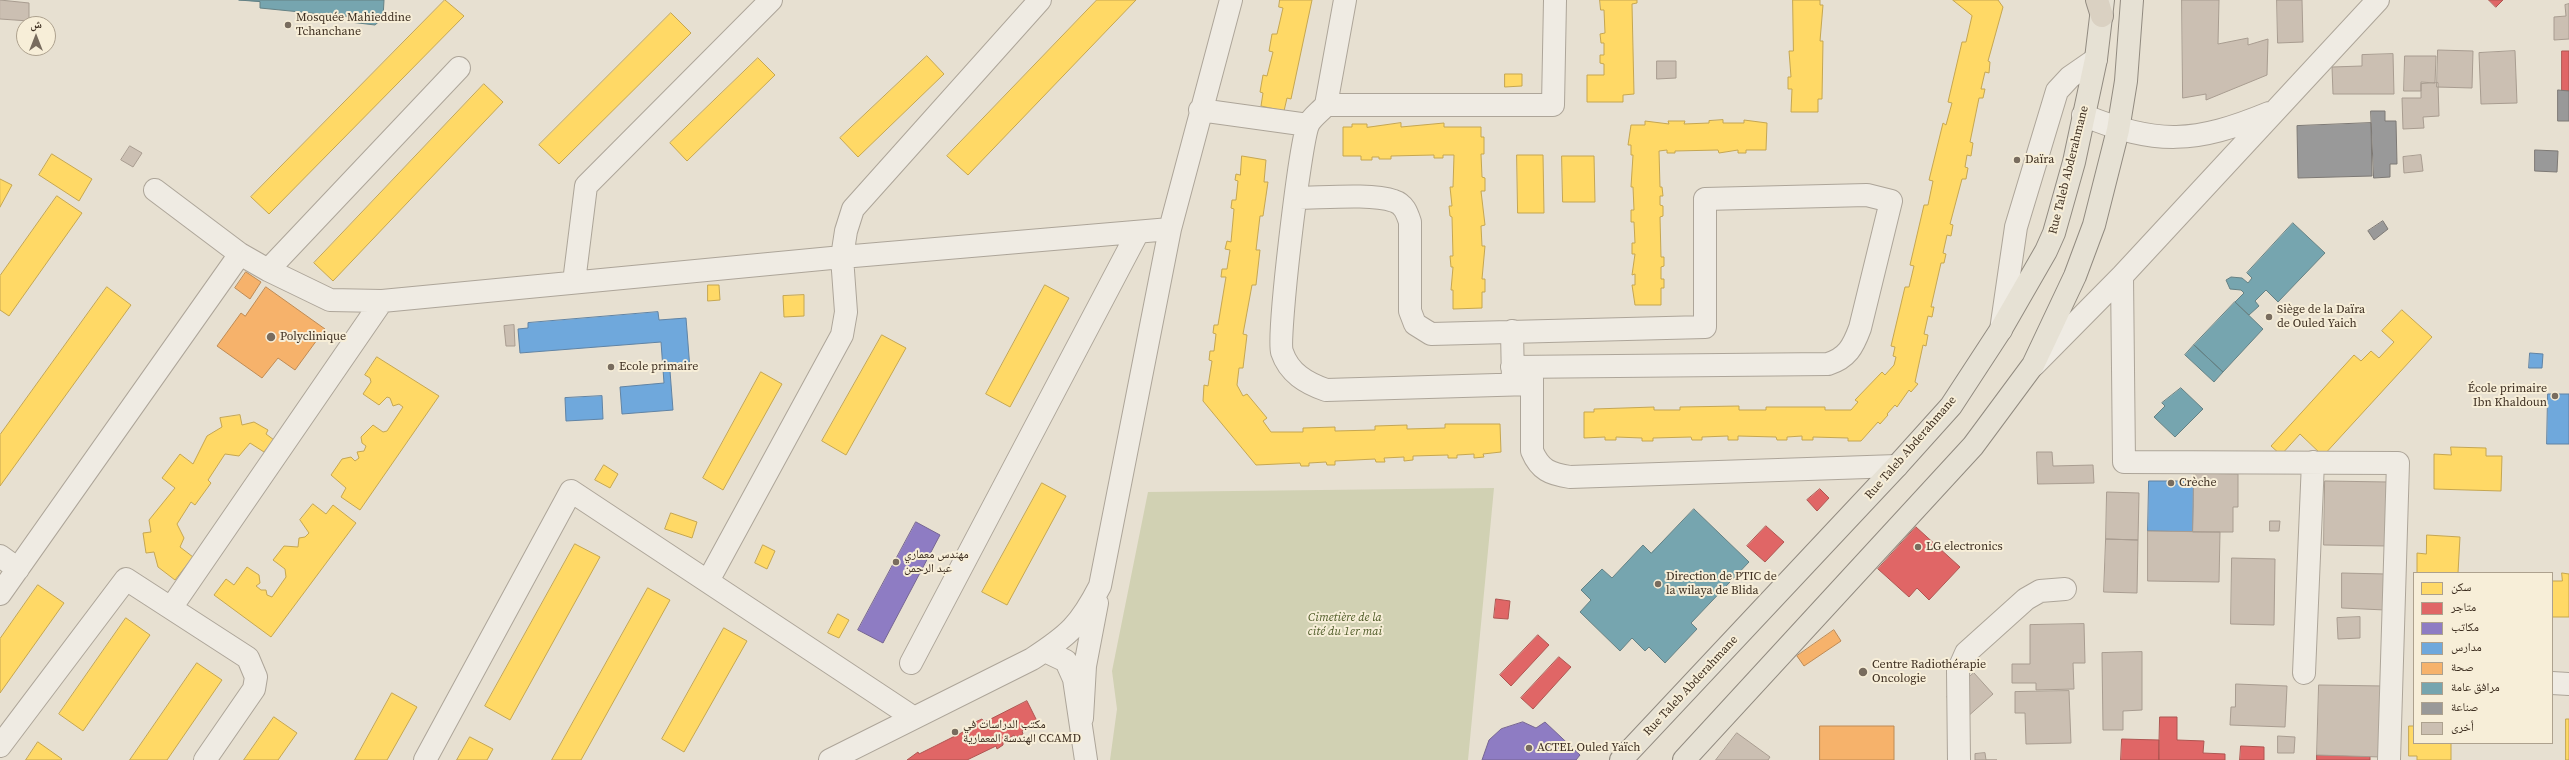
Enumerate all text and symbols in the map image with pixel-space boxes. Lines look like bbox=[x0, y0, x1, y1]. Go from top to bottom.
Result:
place label: Mosquée Mahieddine Tchanchane bbox=[296, 11, 411, 39]
north arrow bbox=[16, 16, 56, 56]
text: ش bbox=[30, 17, 42, 32]
marker: Mosquée Mahieddine Tchanchane bbox=[283, 20, 293, 30]
street label: Rue Taleb Abderahmane bbox=[2046, 104, 2092, 236]
place label: Daïra bbox=[2025, 153, 2054, 167]
marker: Daïra bbox=[2012, 155, 2022, 165]
place label: Siège de la Daïra de Ouled Yaich bbox=[2277, 303, 2365, 331]
marker: Siège de la Daïra de Ouled Yaich bbox=[2264, 312, 2274, 322]
place label: Polyclinique bbox=[280, 330, 346, 344]
marker: Polyclinique bbox=[265, 331, 277, 343]
place label: Ecole primaire bbox=[619, 360, 698, 374]
marker: Ecole primaire bbox=[606, 362, 616, 372]
place label: École primaire Ibn Khaldoun bbox=[2468, 382, 2547, 410]
marker: École primaire Ibn Khaldoun bbox=[2550, 391, 2560, 401]
street label: Rue Taleb Abderahmane bbox=[1862, 393, 1960, 503]
place label: Crèche bbox=[2179, 476, 2217, 490]
marker: Crèche bbox=[2166, 478, 2176, 488]
place label: LG electronics bbox=[1926, 540, 2003, 554]
marker: LG electronics bbox=[1913, 542, 1923, 552]
place label: مهندس معماري عبد الرحمن bbox=[904, 548, 969, 576]
marker: مهندس معماري عبد الرحمن bbox=[891, 557, 901, 567]
place label: Direction de PTIC de la wilaya de Blida bbox=[1666, 570, 1777, 598]
legend bbox=[2413, 572, 2553, 744]
marker: Direction de PTIC de la wilaya de Blida bbox=[1653, 579, 1663, 589]
text: سكن bbox=[2451, 579, 2471, 595]
text: متاجر bbox=[2451, 599, 2476, 615]
park label: Cimetière de la cité du 1er mai bbox=[1308, 611, 1382, 639]
text: مكاتب bbox=[2451, 619, 2479, 635]
street label: Rue Taleb Abderahmane bbox=[1641, 633, 1741, 739]
text: مدارس bbox=[2451, 639, 2482, 655]
place label: Centre Radiothérapie Oncologie bbox=[1872, 658, 1986, 686]
text: صحة bbox=[2451, 659, 2474, 675]
marker: Centre Radiothérapie Oncologie bbox=[1857, 666, 1869, 678]
text: مرافق عامة bbox=[2451, 679, 2500, 695]
text: صناعة bbox=[2451, 699, 2478, 715]
place label: مكتب الدراسات في الهندسة المعمارية CCAMD bbox=[963, 718, 1081, 746]
text: أخرى bbox=[2451, 719, 2474, 735]
marker: مكتب الدراسات في الهندسة المعمارية CCAMD bbox=[950, 727, 960, 737]
place label: ACTEL Ouled Yaïch bbox=[1537, 741, 1641, 755]
marker: ACTEL Ouled Yaïch bbox=[1524, 743, 1534, 753]

